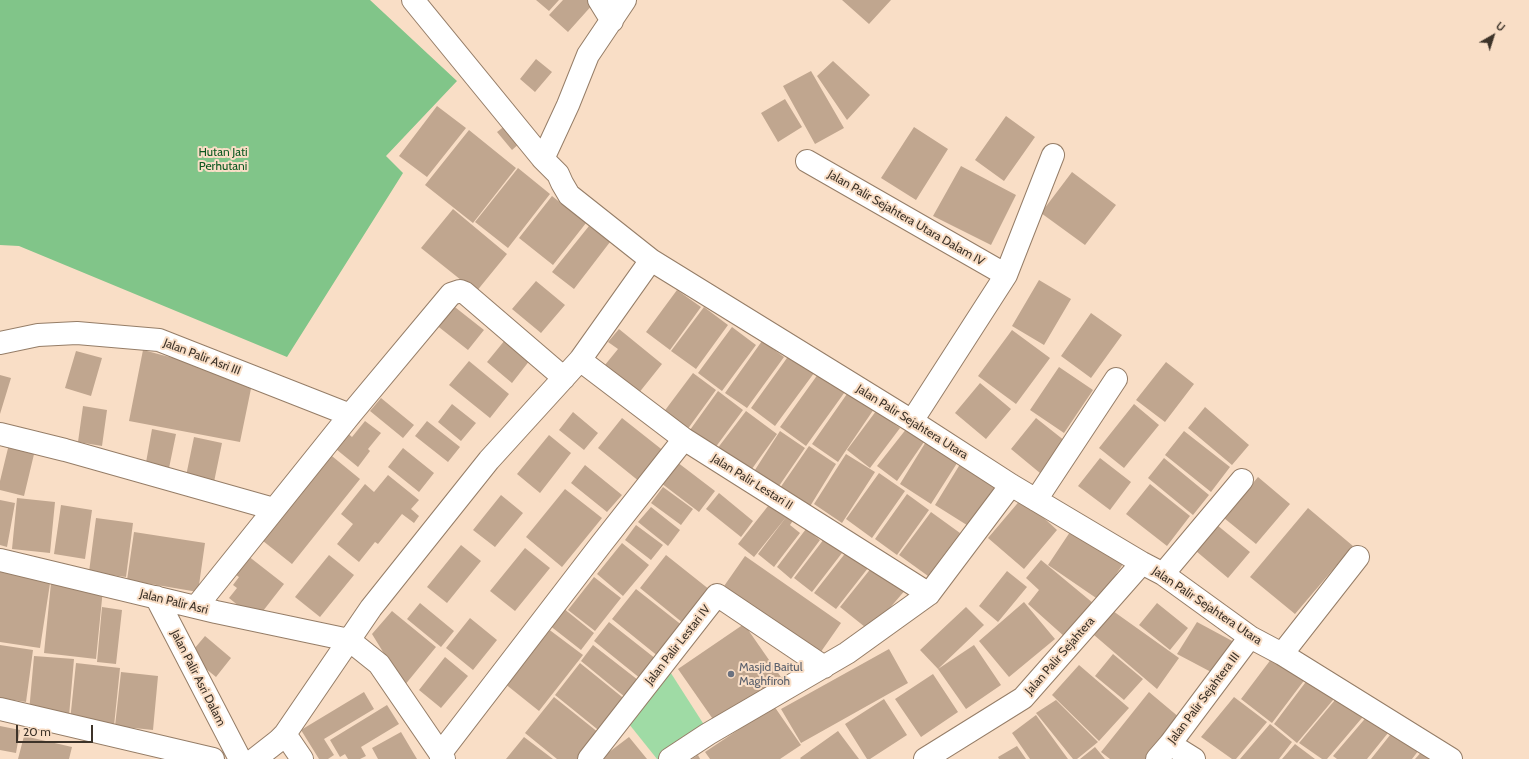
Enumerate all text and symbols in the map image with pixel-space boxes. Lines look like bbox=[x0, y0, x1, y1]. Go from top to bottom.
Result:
north arrow bbox=[1473, 16, 1513, 56]
text: U bbox=[1493, 19, 1508, 35]
park label: Hutan Jati Perhutani bbox=[198, 145, 248, 173]
street label: Jalan Palir Sejahtera Utara Dalam IV bbox=[825, 167, 987, 269]
street label: Jalan Palir Asri III bbox=[161, 336, 243, 378]
street label: Jalan Palir Sejahtera Utara bbox=[853, 382, 971, 462]
street label: Jalan Palir Lestari II bbox=[709, 451, 795, 513]
street label: Jalan Palir Sejahtera Utara bbox=[1149, 564, 1265, 648]
street label: Jalan Palir Asri bbox=[138, 587, 210, 617]
street label: Jalan Palir Lestari IV bbox=[642, 602, 714, 688]
street label: Jalan Palir Sejahtera bbox=[1022, 614, 1098, 698]
street label: Jalan Palir Asri Dalam bbox=[168, 628, 228, 728]
street label: Jalan Palir Sejahtera III bbox=[1165, 650, 1243, 746]
place label: Masjid Baitul Maghfiroh bbox=[739, 660, 802, 688]
marker: Masjid Baitul Maghfiroh bbox=[726, 669, 736, 679]
scale bar bbox=[18, 717, 95, 743]
text: 20 m bbox=[23, 724, 51, 739]

